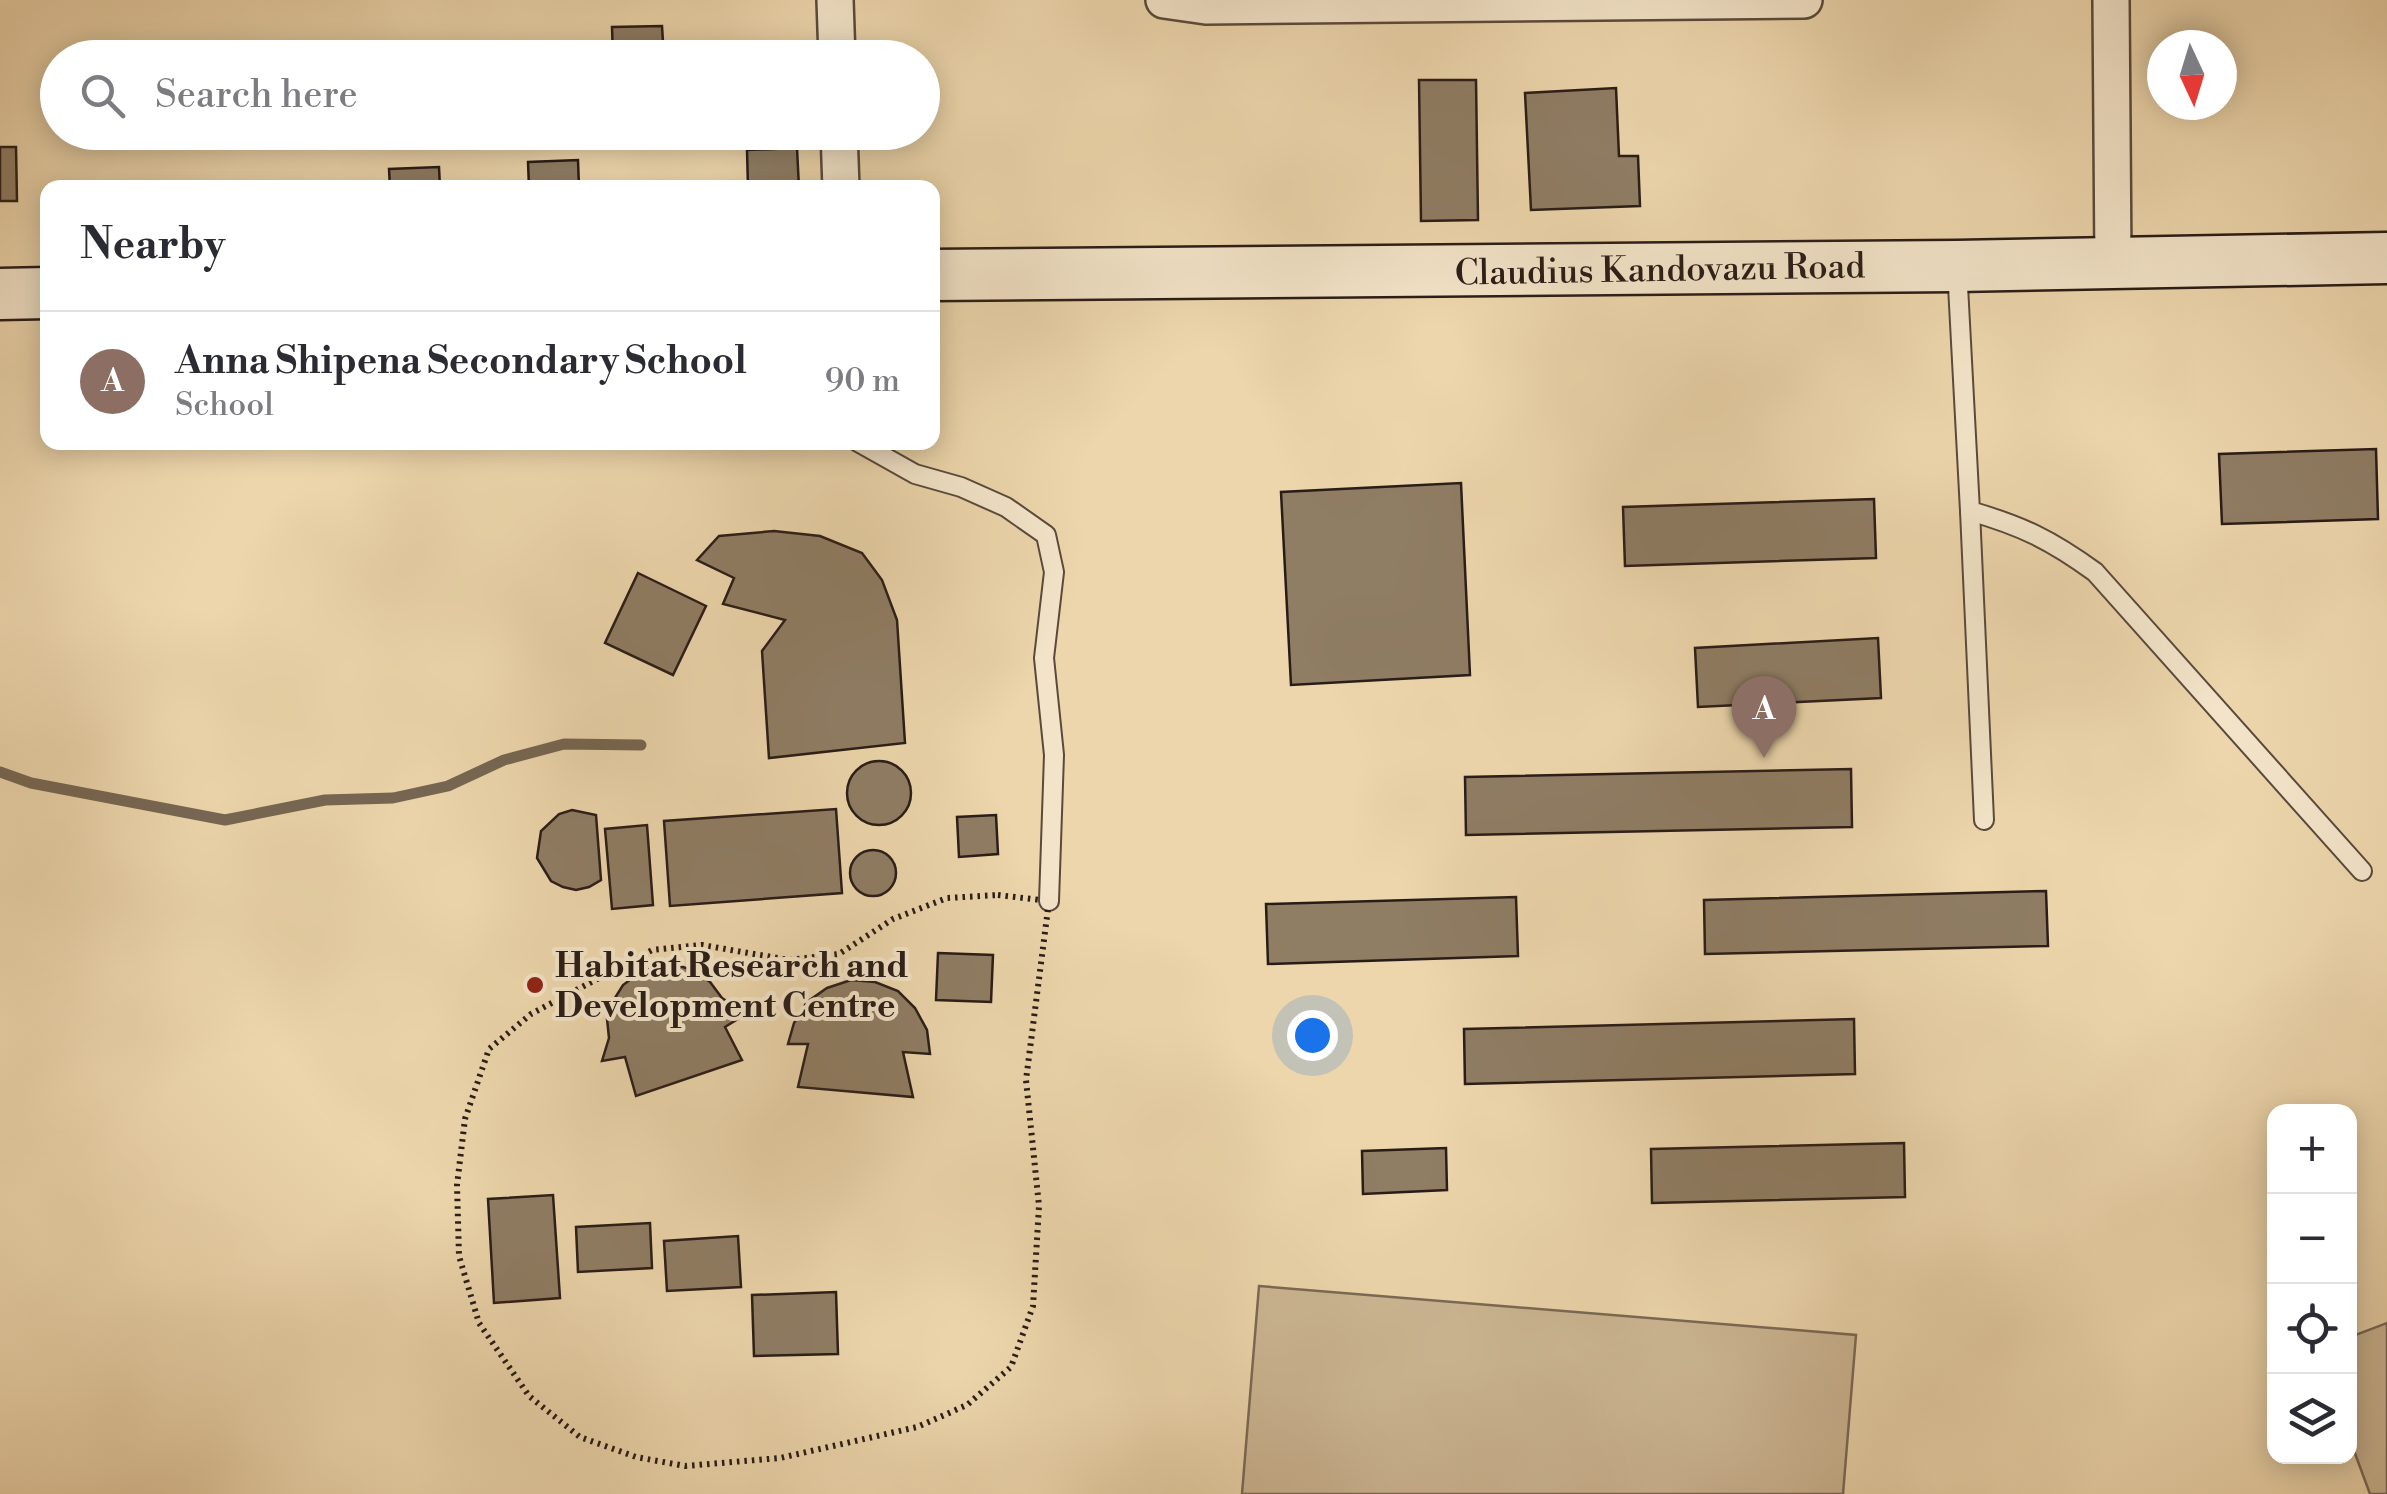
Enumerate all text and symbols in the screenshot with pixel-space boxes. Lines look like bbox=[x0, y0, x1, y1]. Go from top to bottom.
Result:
north arrow bbox=[2147, 30, 2237, 120]
search box bbox=[40, 40, 940, 150]
icon: search bbox=[75, 68, 130, 123]
text: Search here bbox=[155, 72, 358, 119]
text: Nearby bbox=[80, 219, 225, 272]
street label: Claudius Kandovazu Road bbox=[1454, 245, 1866, 296]
text: Anna Shipena Secondary School bbox=[175, 338, 747, 385]
text: A bbox=[101, 361, 124, 401]
text: 90 m bbox=[825, 361, 900, 401]
text: School bbox=[175, 385, 274, 425]
pin: A bbox=[1732, 676, 1796, 758]
place label: Habitat Research and Development Centre bbox=[555, 945, 908, 1028]
marker: Habitat Research and Development Centre bbox=[524, 974, 546, 996]
your location bbox=[1287, 1010, 1338, 1061]
map controls bbox=[2267, 1104, 2357, 1464]
button: + bbox=[2267, 1104, 2357, 1194]
button: − bbox=[2267, 1194, 2357, 1284]
button: locate bbox=[2267, 1284, 2357, 1374]
button: layers bbox=[2267, 1374, 2357, 1464]

